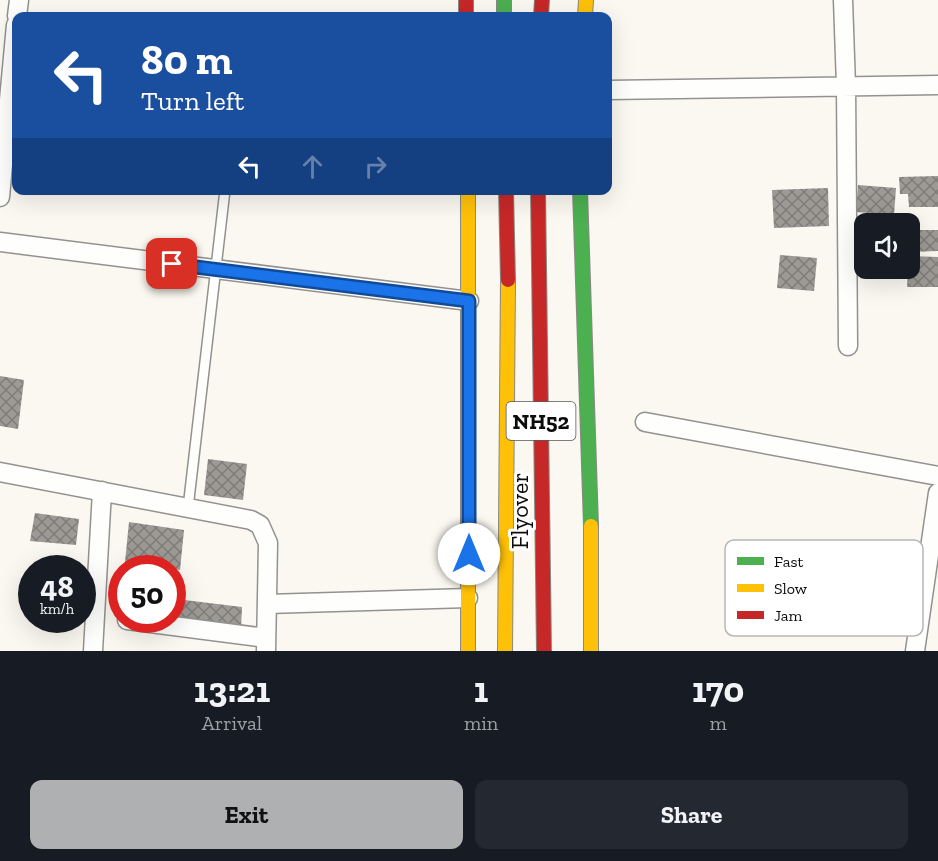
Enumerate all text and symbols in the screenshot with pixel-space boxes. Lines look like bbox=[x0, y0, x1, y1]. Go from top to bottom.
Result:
text: 80 m bbox=[141, 34, 232, 85]
icon: left bbox=[42, 36, 120, 114]
text: Turn left bbox=[141, 85, 244, 117]
icon: left bbox=[233, 150, 266, 183]
icon: ahead bbox=[296, 150, 329, 183]
icon: right bbox=[359, 150, 392, 183]
map controls bbox=[854, 213, 920, 279]
button: sound bbox=[854, 213, 920, 279]
pin bbox=[146, 238, 197, 289]
icon: arrive bbox=[155, 247, 188, 280]
road number: NH52 bbox=[506, 402, 576, 440]
street label: Flyover bbox=[505, 473, 534, 549]
position arrow bbox=[437, 522, 501, 586]
legend bbox=[725, 540, 923, 636]
text: Fast bbox=[774, 552, 803, 571]
speed limit sign: 50 bbox=[108, 555, 186, 633]
text: 48 bbox=[40, 569, 74, 605]
text: Slow bbox=[774, 579, 808, 598]
text: km/h bbox=[40, 600, 74, 618]
text: Jam bbox=[774, 606, 803, 625]
text: 13:21 bbox=[194, 668, 270, 711]
text: 1 bbox=[474, 668, 488, 711]
text: 170 bbox=[692, 668, 744, 711]
text: Arrival bbox=[202, 711, 262, 735]
text: min bbox=[464, 711, 498, 735]
text: m bbox=[709, 711, 727, 735]
button: Exit bbox=[30, 780, 463, 849]
button: Share bbox=[475, 780, 908, 849]

